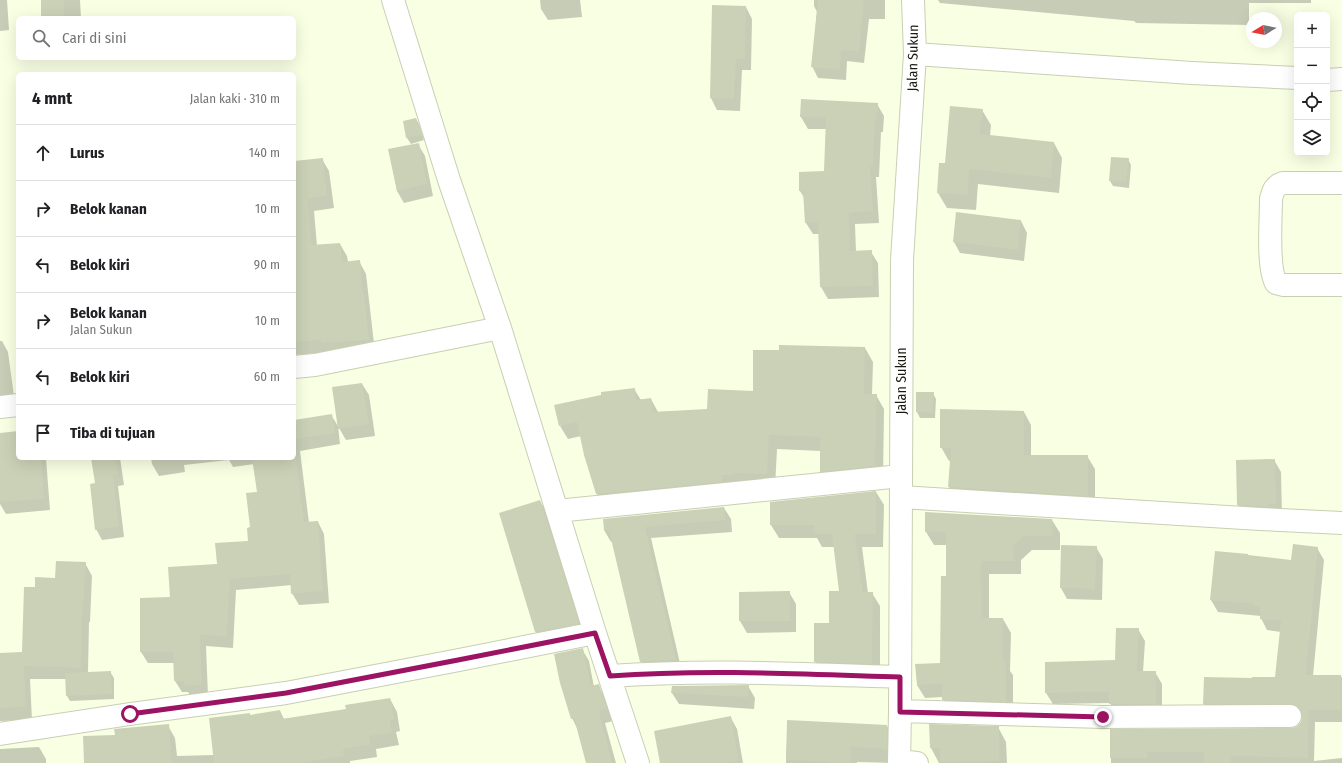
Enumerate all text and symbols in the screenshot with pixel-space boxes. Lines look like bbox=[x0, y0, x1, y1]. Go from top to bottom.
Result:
north arrow bbox=[1246, 12, 1282, 48]
map controls bbox=[1294, 12, 1330, 156]
button: + bbox=[1294, 12, 1330, 48]
search box bbox=[16, 16, 296, 60]
street label: Jalan Sukun bbox=[904, 24, 922, 92]
icon: search bbox=[30, 27, 52, 49]
text: Cari di sini bbox=[62, 29, 127, 47]
button: − bbox=[1294, 48, 1330, 84]
button: locate bbox=[1294, 84, 1330, 120]
text: 4 mnt bbox=[32, 88, 72, 109]
text: Jalan kaki · 310 m bbox=[190, 91, 280, 106]
button: layers bbox=[1294, 120, 1330, 156]
icon: ahead bbox=[32, 142, 54, 164]
text: Lurus bbox=[70, 144, 104, 162]
text: 140 m bbox=[249, 145, 280, 160]
icon: right bbox=[32, 198, 54, 220]
text: Belok kanan bbox=[70, 200, 147, 218]
text: 10 m bbox=[255, 201, 280, 216]
icon: left bbox=[32, 254, 54, 276]
text: Belok kiri bbox=[70, 256, 130, 274]
text: 90 m bbox=[254, 257, 280, 272]
text: Belok kanan bbox=[70, 304, 147, 322]
icon: right bbox=[32, 310, 54, 332]
text: 10 m bbox=[255, 313, 280, 328]
text: Jalan Sukun bbox=[70, 322, 132, 337]
street label: Jalan Sukun bbox=[893, 347, 910, 415]
icon: left bbox=[32, 366, 54, 388]
text: Belok kiri bbox=[70, 368, 130, 386]
text: 60 m bbox=[254, 369, 280, 384]
icon: arrive bbox=[32, 422, 54, 444]
text: Tiba di tujuan bbox=[70, 424, 155, 442]
route start bbox=[121, 705, 139, 723]
route end bbox=[1094, 708, 1112, 726]

